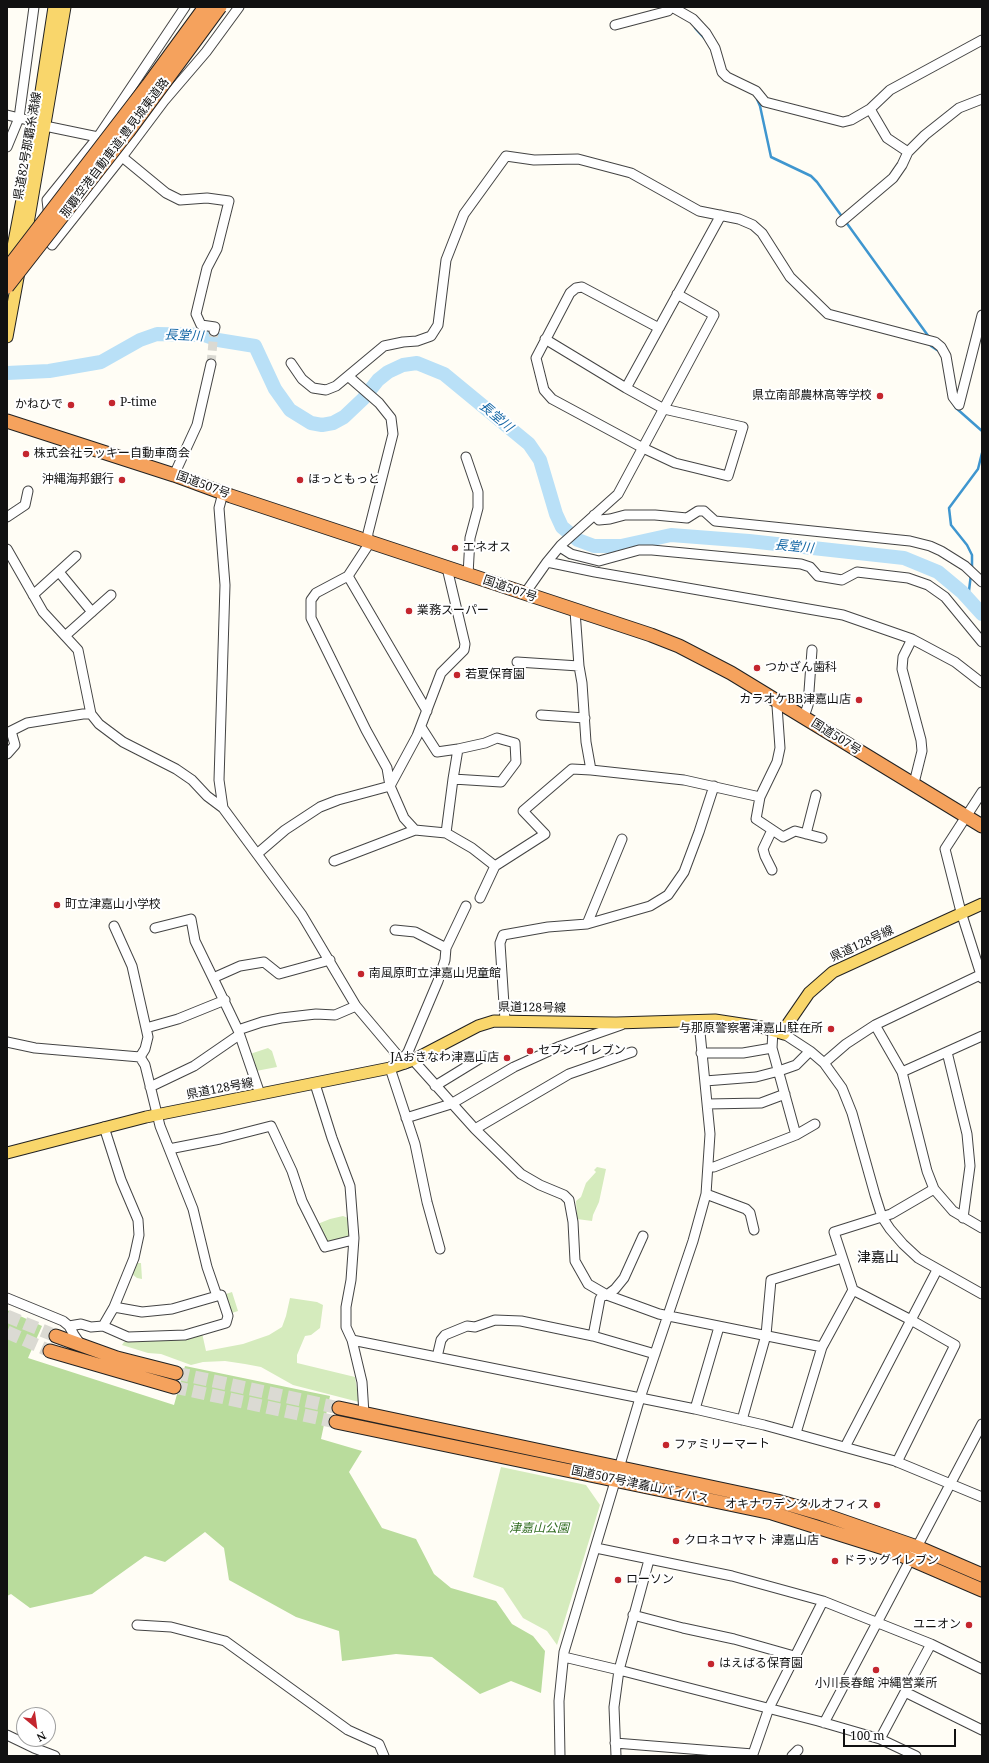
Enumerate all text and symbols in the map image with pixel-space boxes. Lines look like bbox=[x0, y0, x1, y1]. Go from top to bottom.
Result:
street label: 那覇空港自動車道;豊見城東道路 bbox=[58, 75, 172, 221]
street label: 県道82号那覇糸満線 bbox=[11, 91, 45, 201]
water label: 長堂川 bbox=[164, 327, 204, 345]
place label: 県立南部農林高等学校 bbox=[752, 389, 872, 403]
marker: 県立南部農林高等学校 bbox=[875, 391, 885, 401]
place label: P-time bbox=[120, 396, 157, 410]
place label: かねひで bbox=[15, 398, 63, 412]
marker: P-time bbox=[107, 398, 117, 408]
water label: 長堂川 bbox=[476, 398, 516, 436]
marker: かねひで bbox=[66, 400, 76, 410]
place label: 株式会社ラッキー自動車商会 bbox=[34, 447, 190, 461]
marker: 株式会社ラッキー自動車商会 bbox=[21, 449, 31, 459]
street label: 国道507号 bbox=[174, 469, 232, 501]
place label: 沖縄海邦銀行 bbox=[42, 473, 114, 487]
place label: ほっともっと bbox=[308, 473, 380, 487]
marker: 沖縄海邦銀行 bbox=[117, 475, 127, 485]
marker: ほっともっと bbox=[295, 475, 305, 485]
water label: 長堂川 bbox=[774, 537, 814, 557]
place label: エネオス bbox=[463, 541, 511, 555]
marker: エネオス bbox=[450, 543, 460, 553]
street label: 国道507号 bbox=[481, 573, 539, 605]
place label: 業務スーパー bbox=[417, 604, 489, 618]
marker: 業務スーパー bbox=[404, 606, 414, 616]
place label: つかざん歯科 bbox=[765, 661, 837, 675]
marker: つかざん歯科 bbox=[752, 663, 762, 673]
place label: 若夏保育園 bbox=[465, 668, 525, 682]
marker: 若夏保育園 bbox=[452, 670, 462, 680]
place label: カラオケBB津嘉山店 bbox=[739, 693, 851, 707]
marker: カラオケBB津嘉山店 bbox=[854, 695, 864, 705]
street label: 国道507号 bbox=[808, 716, 864, 758]
place label: 町立津嘉山小学校 bbox=[65, 898, 161, 912]
marker: 町立津嘉山小学校 bbox=[52, 900, 62, 910]
street label: 県道128号線 bbox=[828, 923, 896, 965]
place label: 南風原町立津嘉山児童館 bbox=[369, 967, 501, 981]
marker: 南風原町立津嘉山児童館 bbox=[356, 969, 366, 979]
street label: 県道128号線 bbox=[498, 1000, 566, 1016]
place label: 与那原警察署津嘉山駐在所 bbox=[679, 1022, 823, 1036]
marker: 与那原警察署津嘉山駐在所 bbox=[826, 1024, 836, 1034]
place label: セブン-イレブン bbox=[538, 1044, 626, 1058]
marker: セブン-イレブン bbox=[525, 1046, 535, 1056]
place label: JAおきなわ津嘉山店 bbox=[390, 1051, 499, 1065]
marker: JAおきなわ津嘉山店 bbox=[502, 1053, 512, 1063]
street label: 県道128号線 bbox=[185, 1075, 255, 1103]
district label: 津嘉山 bbox=[857, 1250, 899, 1266]
place label: ファミリーマート bbox=[674, 1438, 770, 1452]
marker: ファミリーマート bbox=[661, 1440, 671, 1450]
street label: 国道507号津嘉山バイパス bbox=[570, 1463, 710, 1507]
place label: オキナワデンタルオフィス bbox=[725, 1498, 869, 1512]
marker: オキナワデンタルオフィス bbox=[872, 1500, 882, 1510]
park label: 津嘉山公園 bbox=[509, 1522, 569, 1536]
place label: クロネコヤマト 津嘉山店 bbox=[684, 1534, 819, 1548]
marker: クロネコヤマト 津嘉山店 bbox=[671, 1536, 681, 1546]
place label: ドラッグイレブン bbox=[843, 1554, 939, 1568]
marker: ドラッグイレブン bbox=[830, 1556, 840, 1566]
place label: ローソン bbox=[626, 1573, 674, 1587]
marker: ローソン bbox=[613, 1575, 623, 1585]
place label: ユニオン bbox=[913, 1618, 961, 1632]
marker: ユニオン bbox=[964, 1620, 974, 1630]
place label: はえばる保育園 bbox=[719, 1657, 803, 1671]
marker: はえばる保育園 bbox=[706, 1659, 716, 1669]
marker: 小川長春館 沖縄営業所 bbox=[871, 1665, 881, 1675]
place label: 小川長春館 沖縄営業所 bbox=[814, 1677, 938, 1691]
north arrow bbox=[16, 1707, 56, 1747]
scale bar bbox=[845, 1721, 958, 1747]
text: 100 m bbox=[850, 1727, 885, 1744]
text: N bbox=[34, 1728, 49, 1746]

